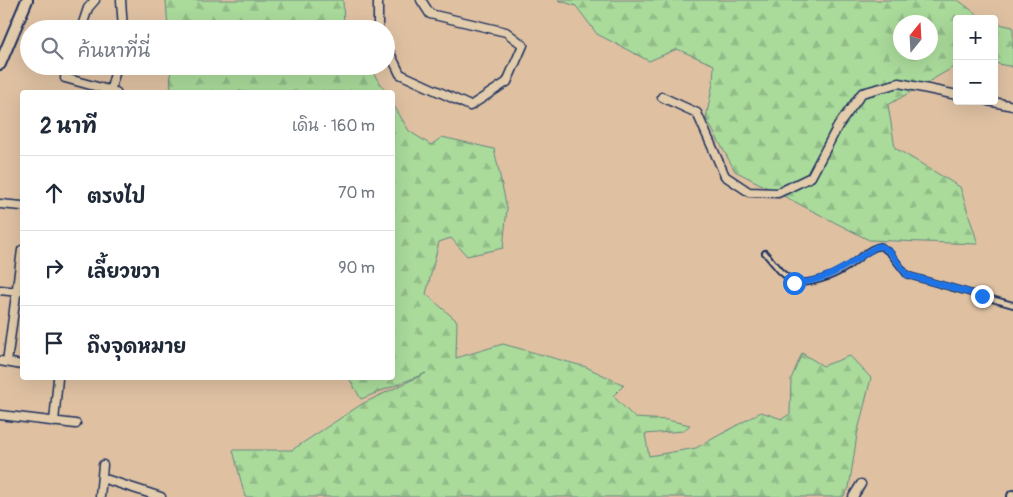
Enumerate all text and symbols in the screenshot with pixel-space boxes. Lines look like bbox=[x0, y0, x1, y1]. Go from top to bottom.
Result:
north arrow bbox=[893, 15, 938, 60]
map controls bbox=[953, 15, 998, 105]
button: + bbox=[953, 15, 998, 60]
search box bbox=[20, 20, 395, 75]
icon: search bbox=[38, 34, 66, 62]
text: ค้นหาที่นี่ bbox=[78, 39, 150, 63]
button: − bbox=[953, 60, 998, 105]
text: 2 นาที bbox=[40, 113, 97, 140]
text: เดิน · 160 m bbox=[292, 116, 375, 136]
icon: ahead bbox=[40, 179, 68, 207]
text: 70 m bbox=[338, 183, 375, 203]
text: ตรงไป bbox=[87, 185, 145, 209]
icon: right bbox=[40, 254, 68, 282]
text: 90 m bbox=[338, 258, 375, 278]
text: เลี้ยวขวา bbox=[87, 260, 160, 284]
route start bbox=[783, 272, 806, 295]
route end bbox=[971, 285, 994, 308]
icon: arrive bbox=[40, 329, 68, 357]
text: ถึงจุดหมาย bbox=[87, 335, 186, 359]

